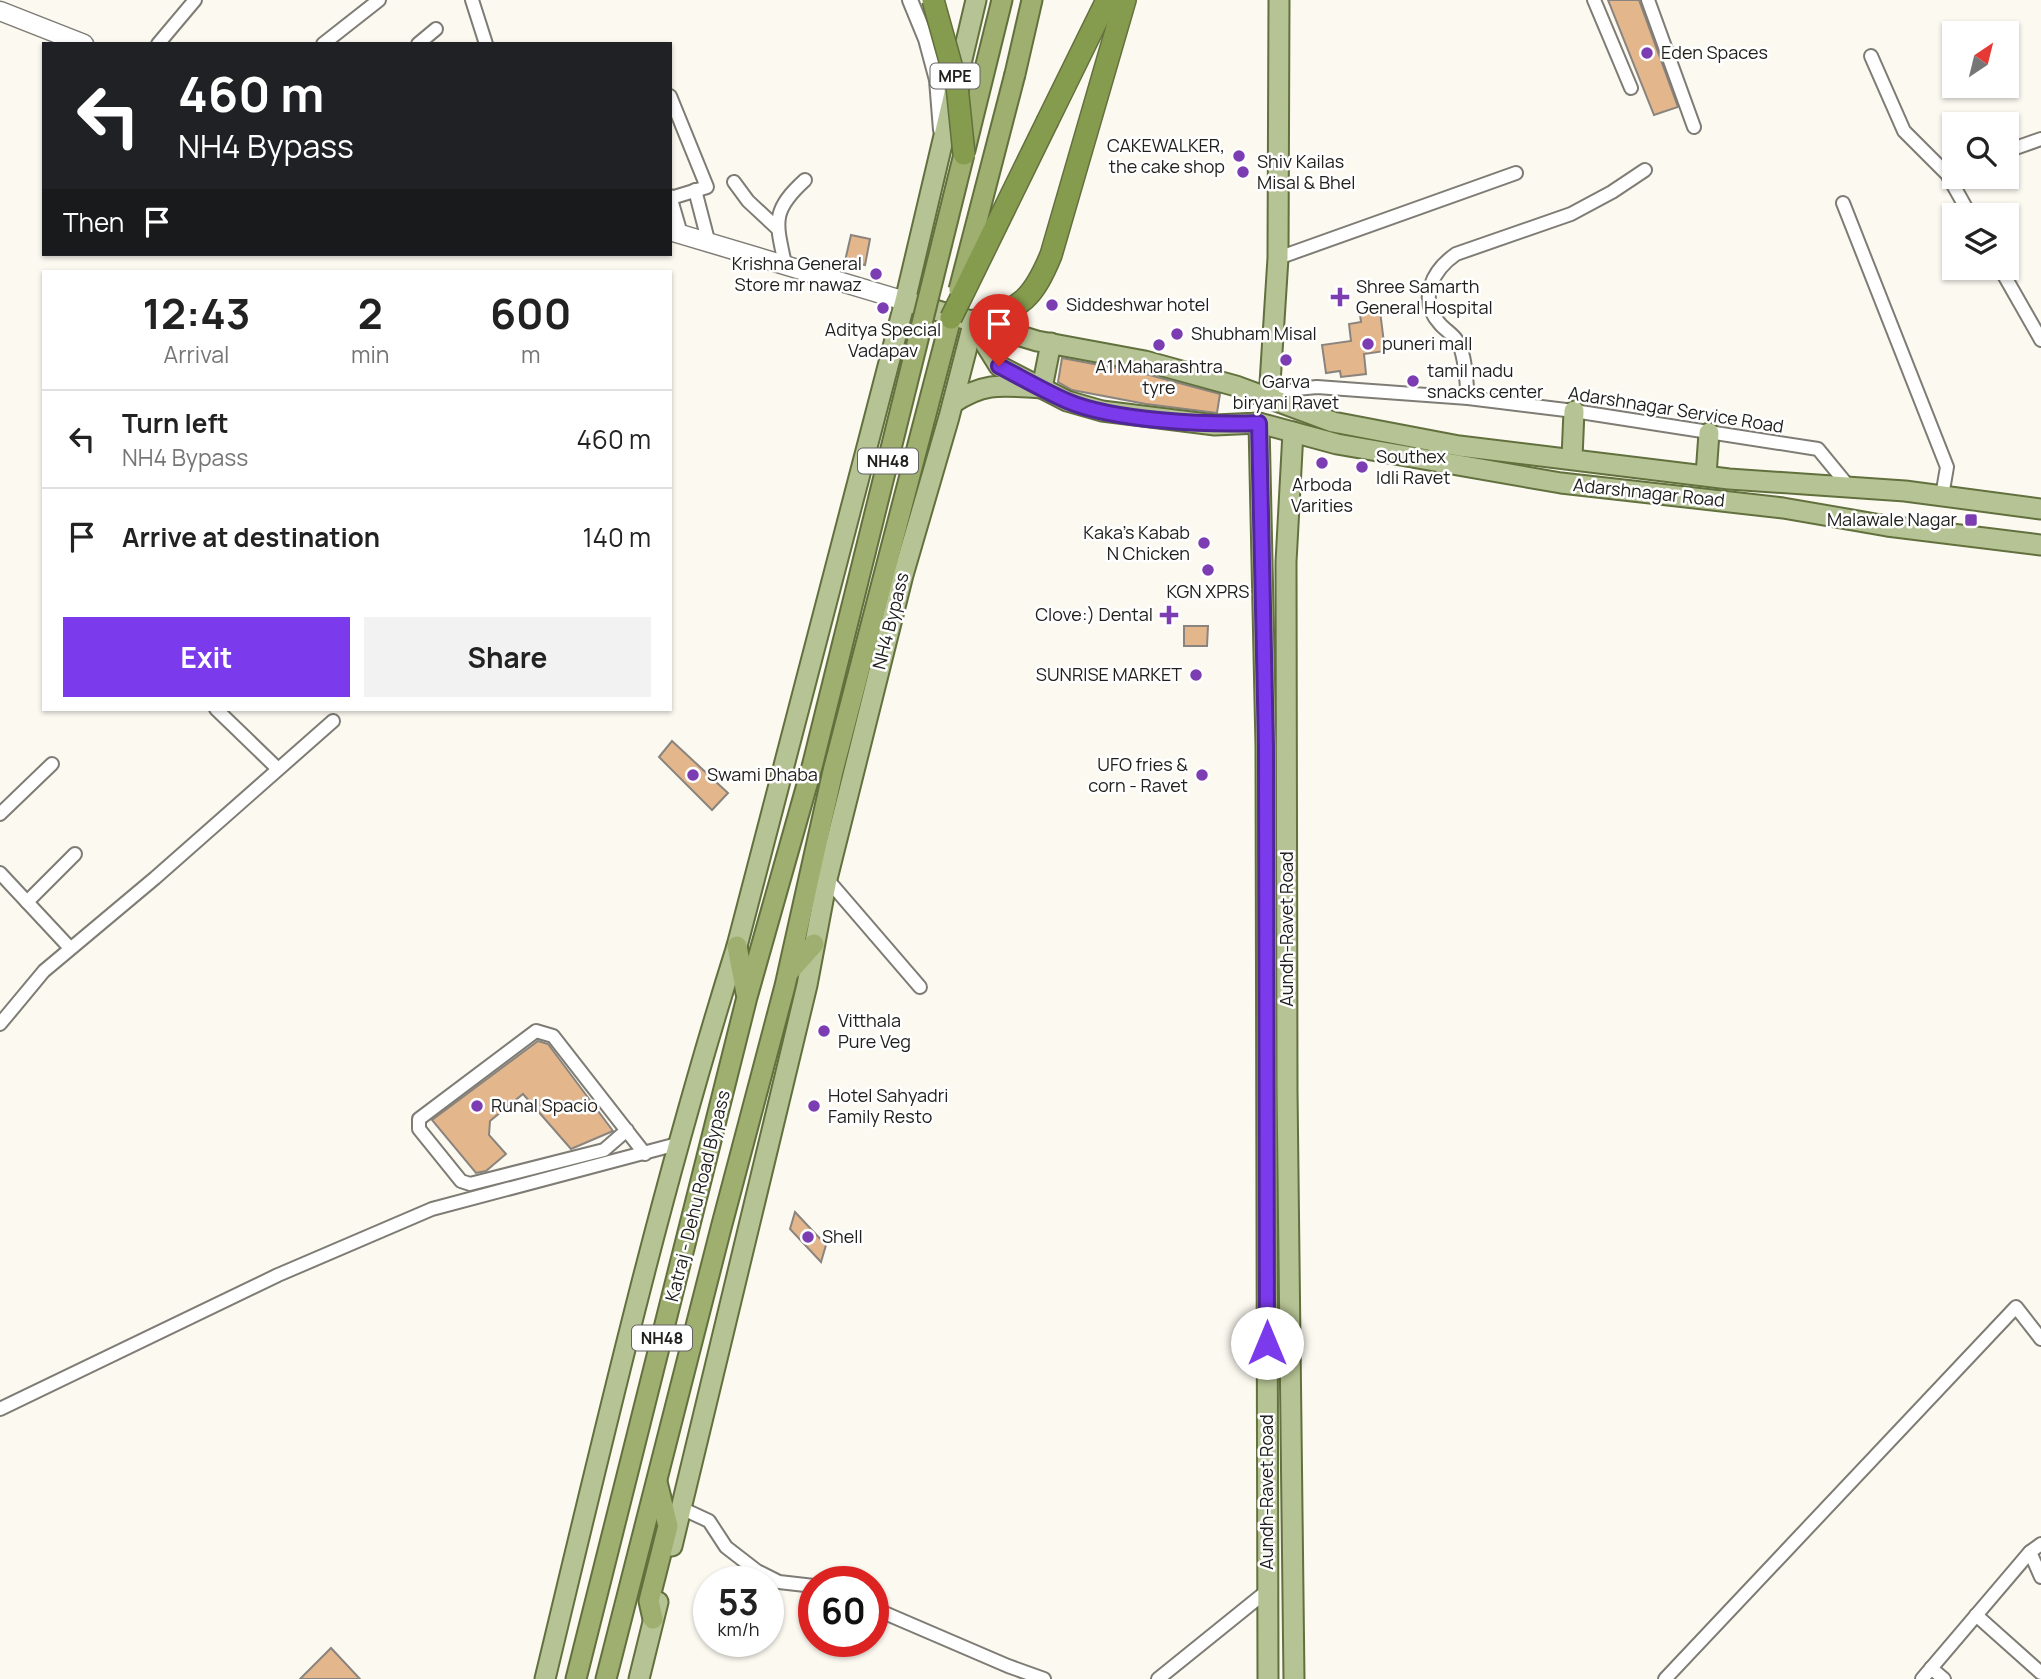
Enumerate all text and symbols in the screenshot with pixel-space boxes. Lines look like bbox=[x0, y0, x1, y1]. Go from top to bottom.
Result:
north arrow bbox=[1942, 21, 2020, 98]
map controls bbox=[1942, 21, 2019, 280]
place label: Eden Spaces bbox=[1661, 40, 1768, 64]
marker: Eden Spaces bbox=[1639, 45, 1655, 61]
text: 460 m bbox=[178, 60, 324, 127]
road number: MPE bbox=[930, 64, 979, 88]
icon: left bbox=[63, 70, 154, 161]
button: search bbox=[1942, 112, 2019, 189]
text: NH4 Bypass bbox=[178, 124, 354, 168]
place label: CAKEWALKER, the cake shop bbox=[1107, 133, 1225, 178]
marker: CAKEWALKER, the cake shop bbox=[1231, 148, 1247, 164]
place label: Shiv Kailas Misal & Bhel bbox=[1257, 149, 1355, 194]
marker: Shiv Kailas Misal & Bhel bbox=[1235, 164, 1251, 180]
icon: arrive bbox=[138, 203, 176, 241]
button: layers bbox=[1942, 203, 2019, 280]
text: Then bbox=[63, 204, 124, 240]
place label: Krishna General Store mr nawaz bbox=[732, 251, 862, 296]
marker: Krishna General Store mr nawaz bbox=[868, 266, 884, 282]
place label: Shree Samarth General Hospital bbox=[1356, 274, 1493, 319]
text: 12:43 bbox=[143, 284, 250, 342]
text: 2 bbox=[358, 284, 383, 342]
text: 600 bbox=[490, 284, 571, 342]
marker: Shree Samarth General Hospital bbox=[1330, 287, 1350, 307]
place label: Siddeshwar hotel bbox=[1066, 292, 1210, 316]
pin bbox=[969, 294, 1029, 366]
marker: Siddeshwar hotel bbox=[1044, 297, 1060, 313]
marker: Aditya Special Vadapav bbox=[875, 300, 891, 316]
icon: arrive bbox=[980, 305, 1018, 343]
place label: Aditya Special Vadapav bbox=[825, 317, 941, 362]
place label: Shubham Misal bbox=[1191, 321, 1317, 345]
marker: Shubham Misal bbox=[1169, 326, 1185, 342]
place label: puneri mall bbox=[1382, 331, 1472, 355]
marker: puneri mall bbox=[1360, 336, 1376, 352]
marker: A1 Maharashtra tyre bbox=[1151, 337, 1167, 353]
text: Arrival bbox=[164, 338, 229, 370]
text: min bbox=[351, 338, 389, 370]
text: m bbox=[521, 338, 540, 370]
marker: Garva biryani Ravet bbox=[1278, 352, 1294, 368]
place label: A1 Maharashtra tyre bbox=[1095, 354, 1223, 399]
place label: tamil nadu snacks center bbox=[1427, 358, 1544, 403]
place label: Garva biryani Ravet bbox=[1233, 369, 1339, 414]
marker: tamil nadu snacks center bbox=[1405, 373, 1421, 389]
street label: Adarshnagar Service Road bbox=[1567, 380, 1786, 438]
text: Turn left bbox=[122, 405, 229, 441]
icon: left bbox=[63, 420, 101, 458]
text: 460 m bbox=[576, 421, 651, 457]
text: NH4 Bypass bbox=[122, 441, 248, 473]
place label: Southex Idli Ravet bbox=[1376, 444, 1450, 489]
road number: NH48 bbox=[858, 448, 918, 474]
marker: Arboda Varities bbox=[1314, 455, 1330, 471]
marker: Southex Idli Ravet bbox=[1354, 459, 1370, 475]
place label: Arboda Varities bbox=[1291, 472, 1353, 517]
street label: Adarshnagar Road bbox=[1572, 472, 1726, 512]
place label: Malawale Nagar bbox=[1827, 507, 1957, 531]
marker: Malawale Nagar bbox=[1963, 512, 1979, 528]
icon: arrive bbox=[63, 518, 101, 556]
text: Arrive at destination bbox=[122, 519, 380, 555]
text: 140 m bbox=[582, 519, 651, 555]
place label: Kaka's Kabab N Chicken bbox=[1083, 520, 1190, 565]
marker: Kaka's Kabab N Chicken bbox=[1196, 535, 1212, 551]
marker: KGN XPRS bbox=[1200, 562, 1216, 578]
street label: NH4 Bypass bbox=[866, 570, 914, 672]
place label: KGN XPRS bbox=[1167, 579, 1249, 603]
place label: Clove:) Dental bbox=[1035, 602, 1153, 626]
marker: Clove:) Dental bbox=[1159, 605, 1179, 625]
button: Exit bbox=[63, 617, 350, 697]
button: Share bbox=[364, 617, 651, 697]
place label: SUNRISE MARKET bbox=[1036, 662, 1182, 686]
marker: SUNRISE MARKET bbox=[1188, 667, 1204, 683]
place label: UFO fries & corn - Ravet bbox=[1088, 752, 1188, 797]
place label: Swami Dhaba bbox=[707, 762, 818, 786]
marker: Swami Dhaba bbox=[685, 767, 701, 783]
marker: UFO fries & corn - Ravet bbox=[1194, 767, 1210, 783]
street label: Aundh-Ravet Road bbox=[1274, 851, 1298, 1007]
place label: Vitthala Pure Veg bbox=[838, 1008, 911, 1053]
marker: Vitthala Pure Veg bbox=[816, 1023, 832, 1039]
place label: Hotel Sahyadri Family Resto bbox=[828, 1083, 948, 1128]
street label: Katraj - Dehu Road Bypass bbox=[659, 1087, 735, 1304]
place label: Runal Spacio bbox=[491, 1093, 598, 1117]
marker: Runal Spacio bbox=[469, 1098, 485, 1114]
marker: Hotel Sahyadri Family Resto bbox=[806, 1098, 822, 1114]
place label: Shell bbox=[822, 1224, 863, 1248]
marker: Shell bbox=[800, 1229, 816, 1245]
position arrow bbox=[1230, 1306, 1304, 1380]
road number: NH48 bbox=[632, 1326, 692, 1350]
street label: Aundh-Ravet Road bbox=[1254, 1414, 1278, 1570]
speed limit sign: 60 bbox=[798, 1566, 889, 1657]
text: 53 bbox=[718, 1578, 759, 1626]
text: km/h bbox=[718, 1617, 759, 1641]

